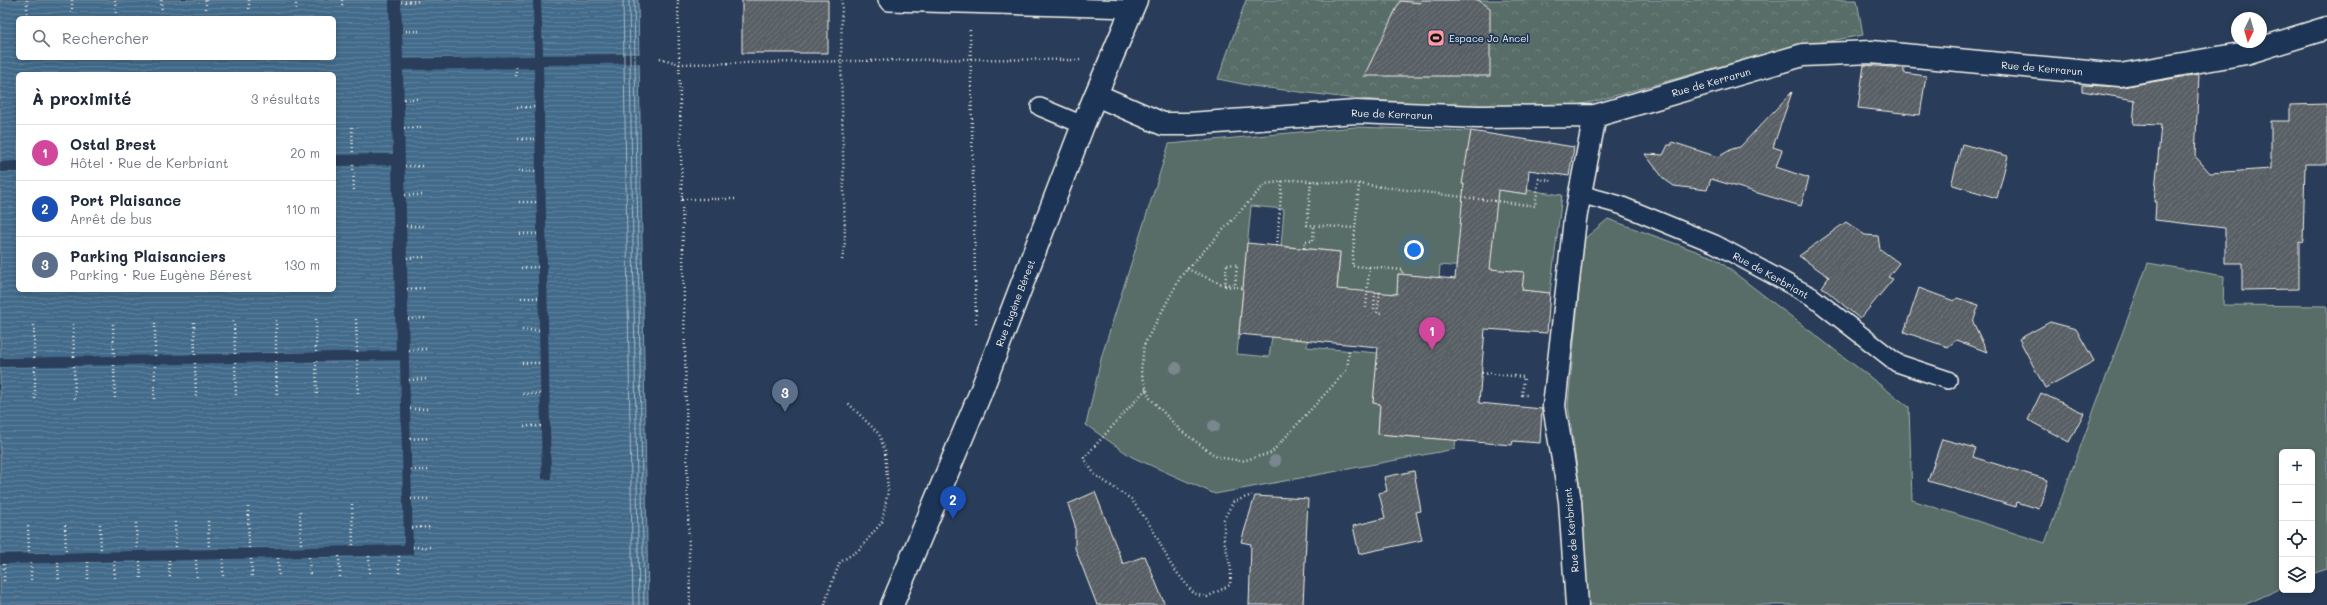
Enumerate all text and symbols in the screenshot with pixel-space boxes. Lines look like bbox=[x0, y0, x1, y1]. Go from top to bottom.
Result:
north arrow bbox=[2231, 12, 2267, 48]
search box bbox=[16, 16, 336, 60]
icon: search bbox=[30, 27, 52, 49]
text: Rechercher bbox=[62, 28, 149, 48]
sports icon: Espace Jo Ancel bbox=[1426, 28, 1446, 48]
place label: Espace Jo Ancel bbox=[1449, 31, 1529, 45]
street label: Rue de Kerrarun bbox=[2001, 57, 2083, 79]
street label: Rue de Kerrarun bbox=[1670, 64, 1752, 100]
text: À proximité bbox=[32, 87, 131, 109]
text: 3 résultats bbox=[251, 90, 320, 107]
street label: Rue de Kerrarun bbox=[1351, 106, 1433, 122]
text: Ostal Brest bbox=[70, 134, 156, 154]
text: 1 bbox=[42, 144, 48, 161]
text: 20 m bbox=[290, 144, 320, 161]
text: Hôtel · Rue de Kerbriant bbox=[70, 154, 228, 171]
text: Port Plaisance bbox=[70, 190, 181, 210]
text: 2 bbox=[41, 200, 49, 217]
text: 110 m bbox=[286, 200, 320, 217]
text: Arrêt de bus bbox=[70, 210, 152, 227]
your location bbox=[1404, 240, 1424, 260]
text: Parking Plaisanciers bbox=[70, 246, 226, 266]
street label: Rue de Kerbriant bbox=[1730, 248, 1812, 302]
text: 3 bbox=[41, 256, 49, 273]
text: 130 m bbox=[284, 256, 320, 273]
street label: Rue Eugène Bérest bbox=[992, 257, 1038, 349]
text: Parking · Rue Eugène Bérest bbox=[70, 266, 252, 283]
pin: 1 bbox=[1419, 317, 1445, 350]
pin: 3 bbox=[772, 379, 798, 412]
map controls bbox=[2279, 449, 2315, 593]
button: + bbox=[2279, 449, 2315, 485]
button: − bbox=[2279, 485, 2315, 521]
pin: 2 bbox=[940, 486, 966, 519]
street label: Rue de Kerbriant bbox=[1560, 487, 1582, 573]
button: locate bbox=[2279, 521, 2315, 557]
button: layers bbox=[2279, 557, 2315, 593]

